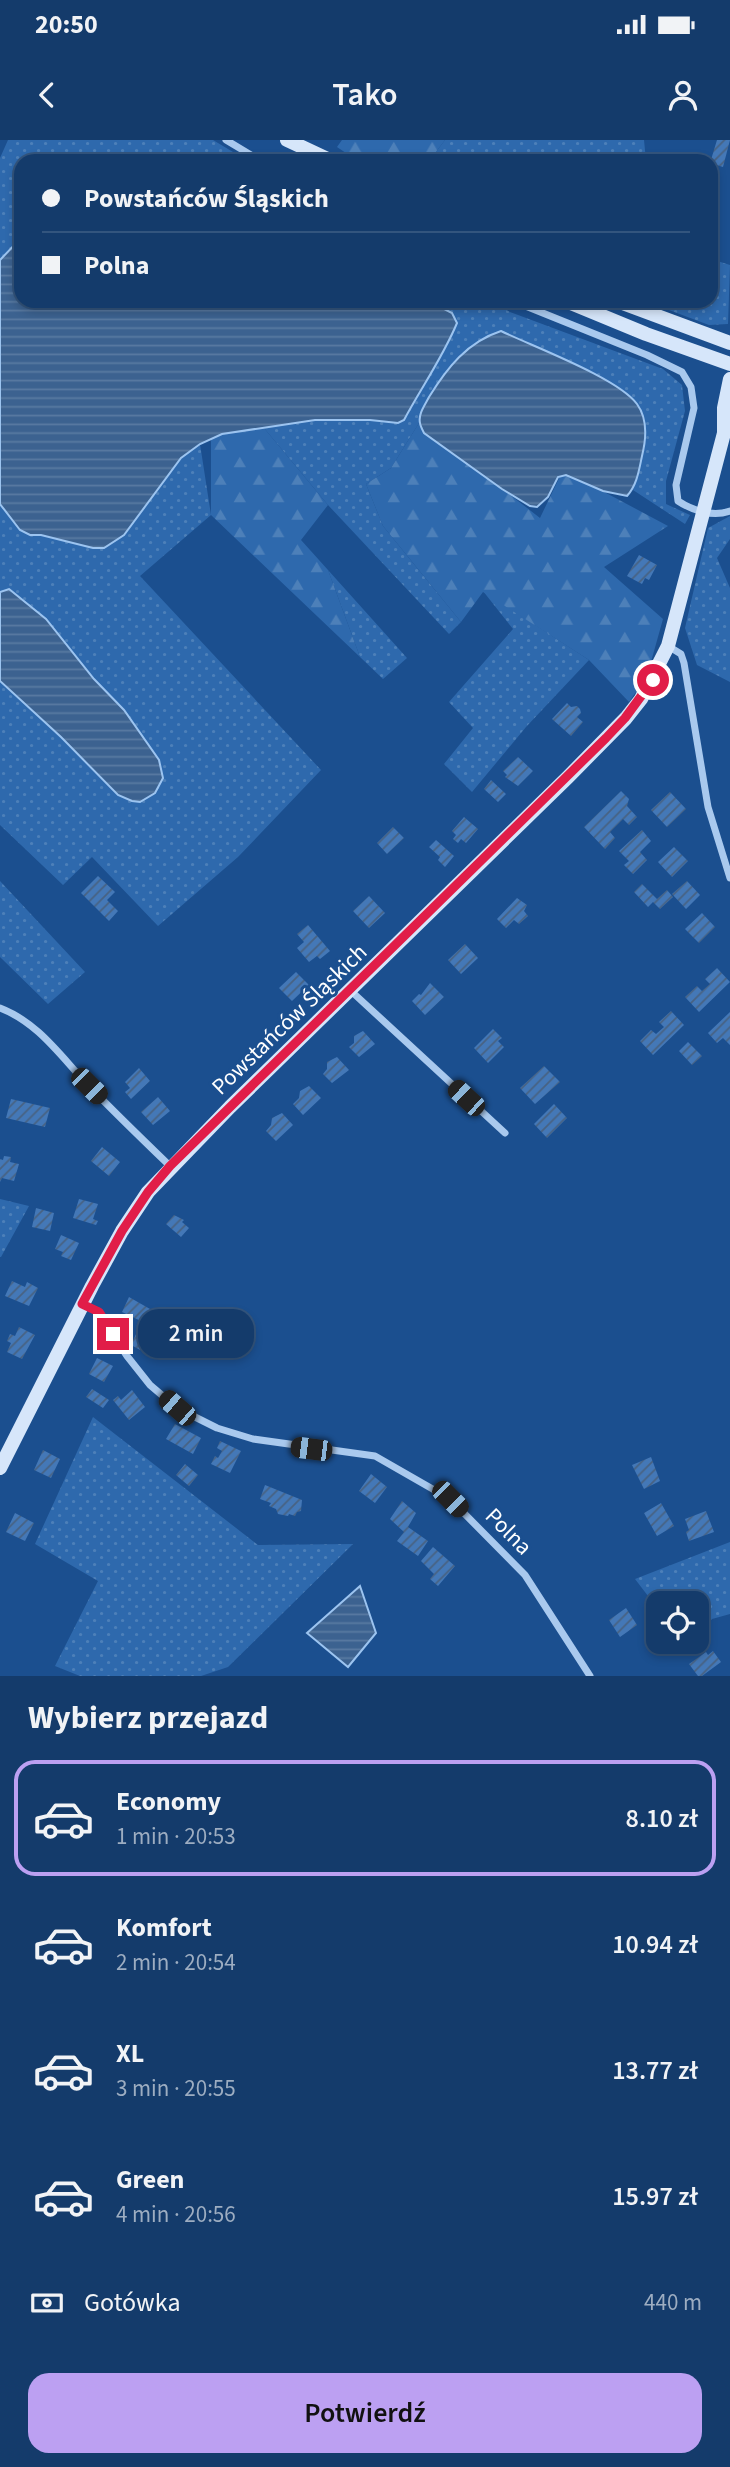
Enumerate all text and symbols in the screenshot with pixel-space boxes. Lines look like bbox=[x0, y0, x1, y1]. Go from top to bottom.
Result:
text: 20:50 bbox=[35, 6, 98, 43]
text: Tako bbox=[332, 72, 398, 118]
icon: back bbox=[28, 76, 66, 114]
icon: person bbox=[664, 76, 702, 114]
text: Powstańców Śląskich bbox=[84, 180, 329, 217]
text: Polna bbox=[84, 247, 149, 284]
route start bbox=[637, 664, 669, 696]
street label: Powstańców Śląskich bbox=[204, 936, 375, 1102]
car bbox=[67, 1064, 112, 1108]
car bbox=[444, 1076, 489, 1120]
callout: 2 min bbox=[138, 1310, 253, 1358]
text: 2 min bbox=[169, 1317, 223, 1350]
route end bbox=[97, 1318, 129, 1350]
car bbox=[155, 1386, 200, 1430]
car bbox=[289, 1436, 334, 1462]
car bbox=[428, 1477, 473, 1521]
street label: Polna bbox=[478, 1500, 540, 1562]
map controls bbox=[646, 1591, 709, 1654]
button: locate bbox=[646, 1591, 709, 1654]
text: Wybierz przejazd bbox=[28, 1695, 268, 1741]
text: Economy bbox=[116, 1783, 221, 1820]
icon: car bbox=[32, 1787, 95, 1850]
text: 8.10 zł bbox=[626, 1800, 698, 1837]
text: 1 min · 20:53 bbox=[116, 1820, 236, 1853]
text: Komfort bbox=[116, 1909, 212, 1946]
icon: car bbox=[32, 1913, 95, 1976]
text: 10.94 zł bbox=[612, 1926, 698, 1963]
text: 2 min · 20:54 bbox=[116, 1946, 236, 1979]
text: XL bbox=[116, 2035, 144, 2072]
icon: car bbox=[32, 2039, 95, 2102]
text: 13.77 zł bbox=[612, 2052, 698, 2089]
text: 3 min · 20:55 bbox=[116, 2072, 236, 2105]
text: Green bbox=[116, 2161, 184, 2198]
icon: car bbox=[32, 2165, 95, 2228]
text: 15.97 zł bbox=[612, 2178, 698, 2215]
text: 4 min · 20:56 bbox=[116, 2198, 236, 2231]
icon: cash bbox=[28, 2284, 66, 2322]
text: Gotówka bbox=[84, 2284, 181, 2321]
text: 440 m bbox=[644, 2286, 702, 2319]
button: Potwierdź bbox=[28, 2373, 702, 2453]

